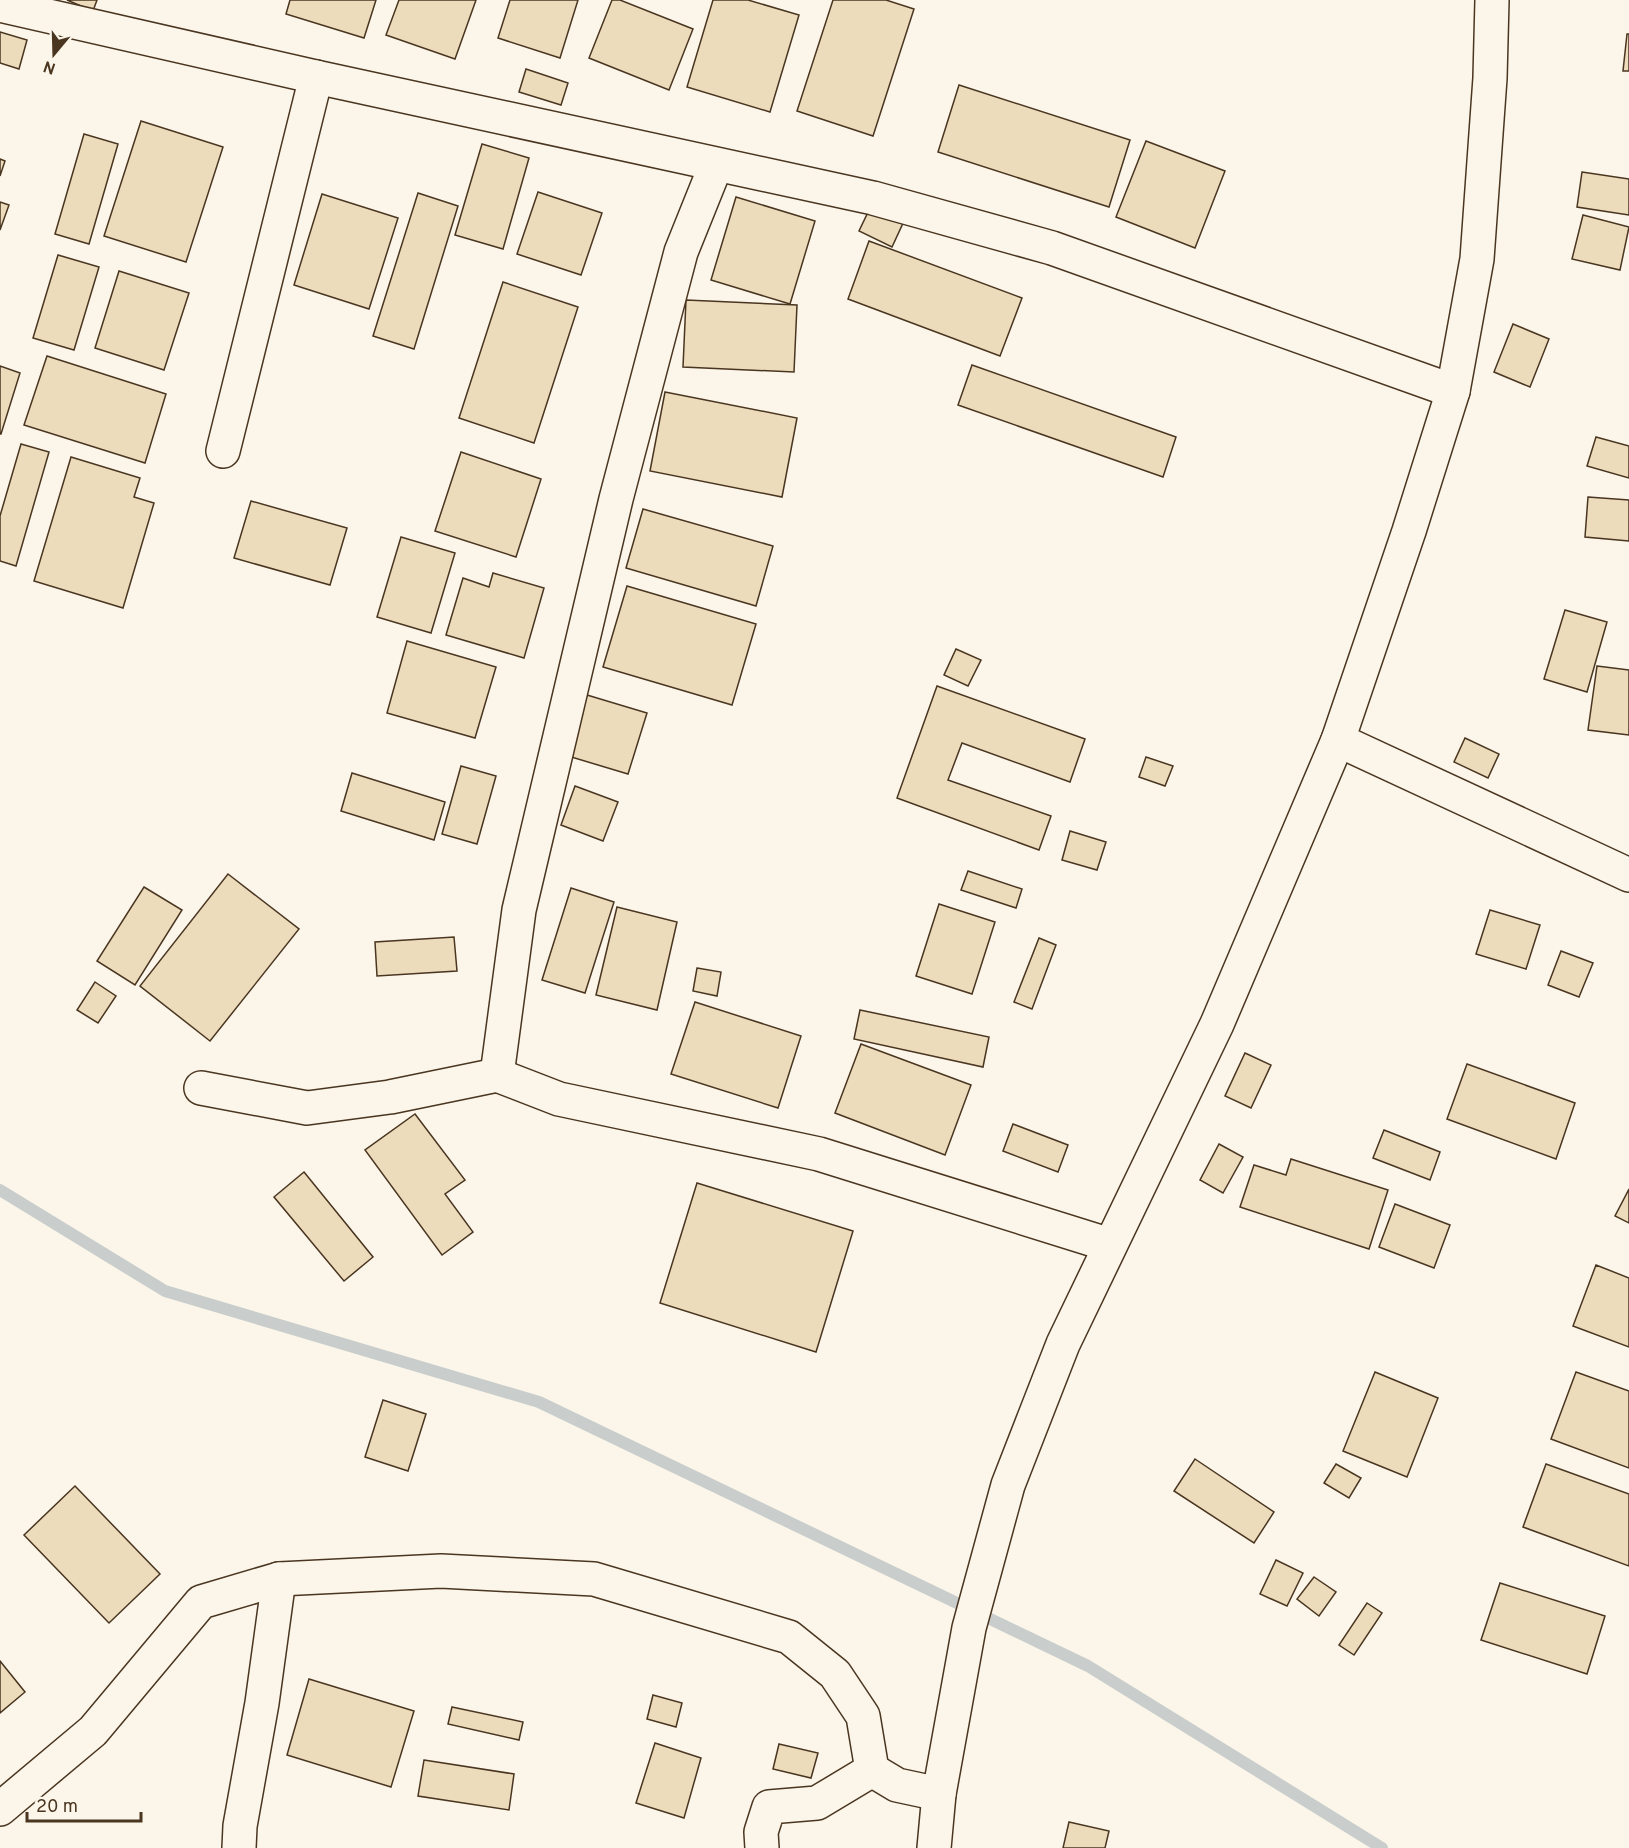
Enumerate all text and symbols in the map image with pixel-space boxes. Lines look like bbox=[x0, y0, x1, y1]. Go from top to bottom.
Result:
north arrow bbox=[24, 24, 84, 84]
text: N bbox=[41, 55, 58, 78]
scale bar bbox=[27, 1785, 141, 1823]
text: 20 m bbox=[36, 1796, 78, 1819]

